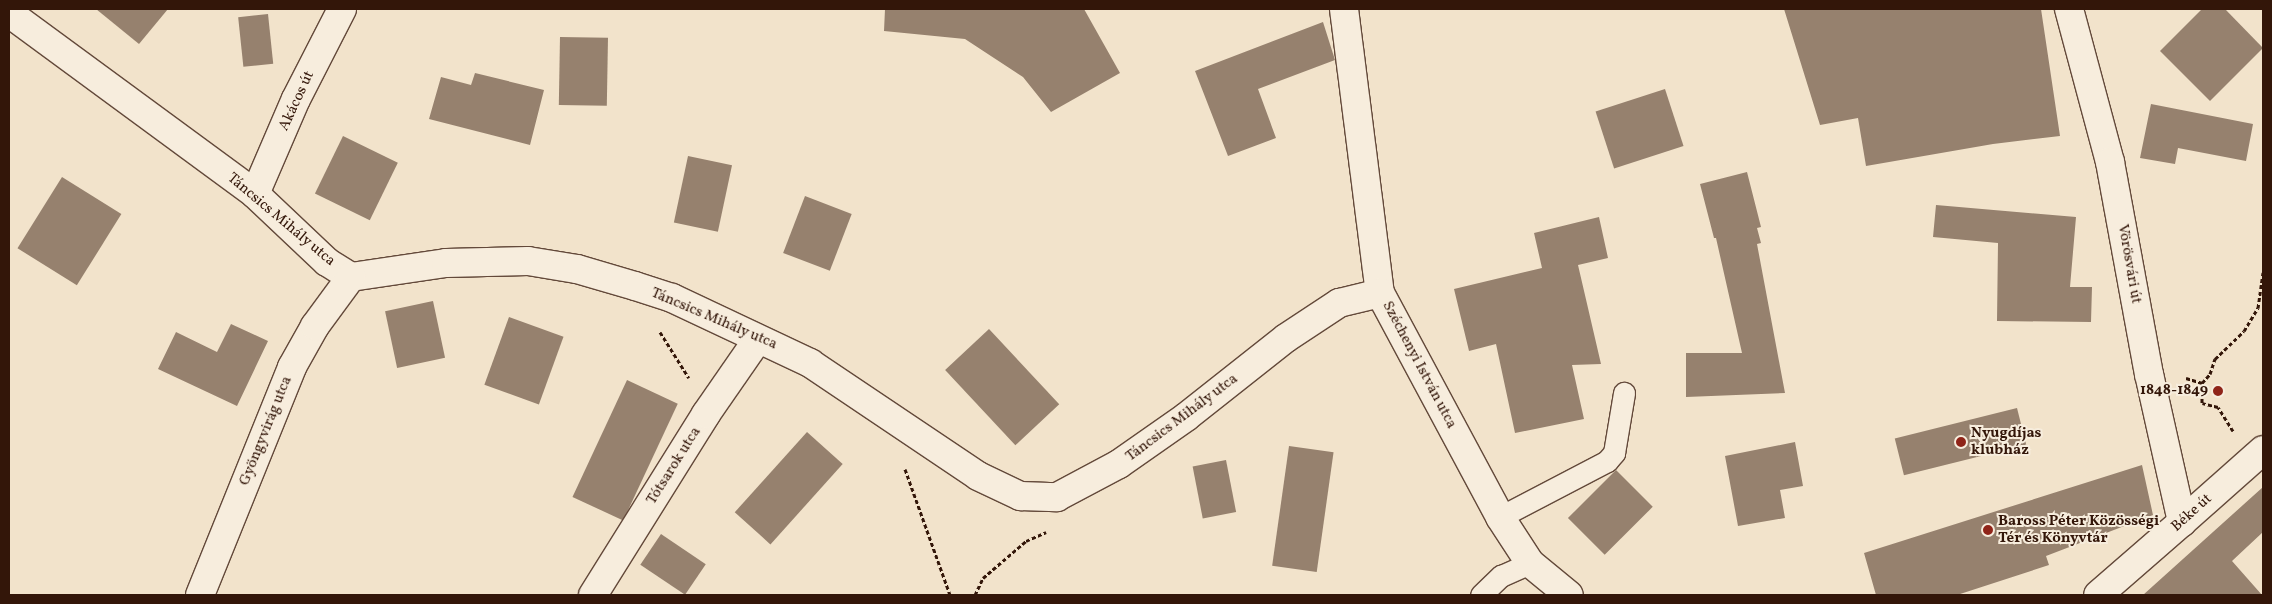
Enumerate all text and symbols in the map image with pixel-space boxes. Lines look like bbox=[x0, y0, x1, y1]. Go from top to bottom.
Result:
street label: Akácos út bbox=[275, 68, 319, 134]
street label: Táncsics Mihály utca bbox=[223, 169, 339, 271]
street label: Vörösvári út bbox=[2113, 223, 2145, 305]
street label: Táncsics Mihály utca bbox=[648, 284, 780, 354]
street label: Széchenyi István utca bbox=[1378, 298, 1460, 432]
street label: Táncsics Mihály utca bbox=[1122, 370, 1242, 466]
street label: Gyöngyvirág utca bbox=[236, 374, 296, 488]
place label: 1848-1849 bbox=[2140, 382, 2208, 400]
marker: 1848-1849 bbox=[2212, 385, 2224, 397]
street label: Tótsarok utca bbox=[643, 424, 705, 508]
place label: Nyugdíjas klubház bbox=[1971, 424, 2042, 459]
marker: Nyugdíjas klubház bbox=[1955, 436, 1967, 448]
street label: Béke út bbox=[2168, 490, 2216, 536]
place label: Baross Péter Közösségi Tér és Könyvtár bbox=[1998, 512, 2159, 547]
marker: Baross Péter Közösségi Tér és Könyvtár bbox=[1982, 524, 1994, 536]

